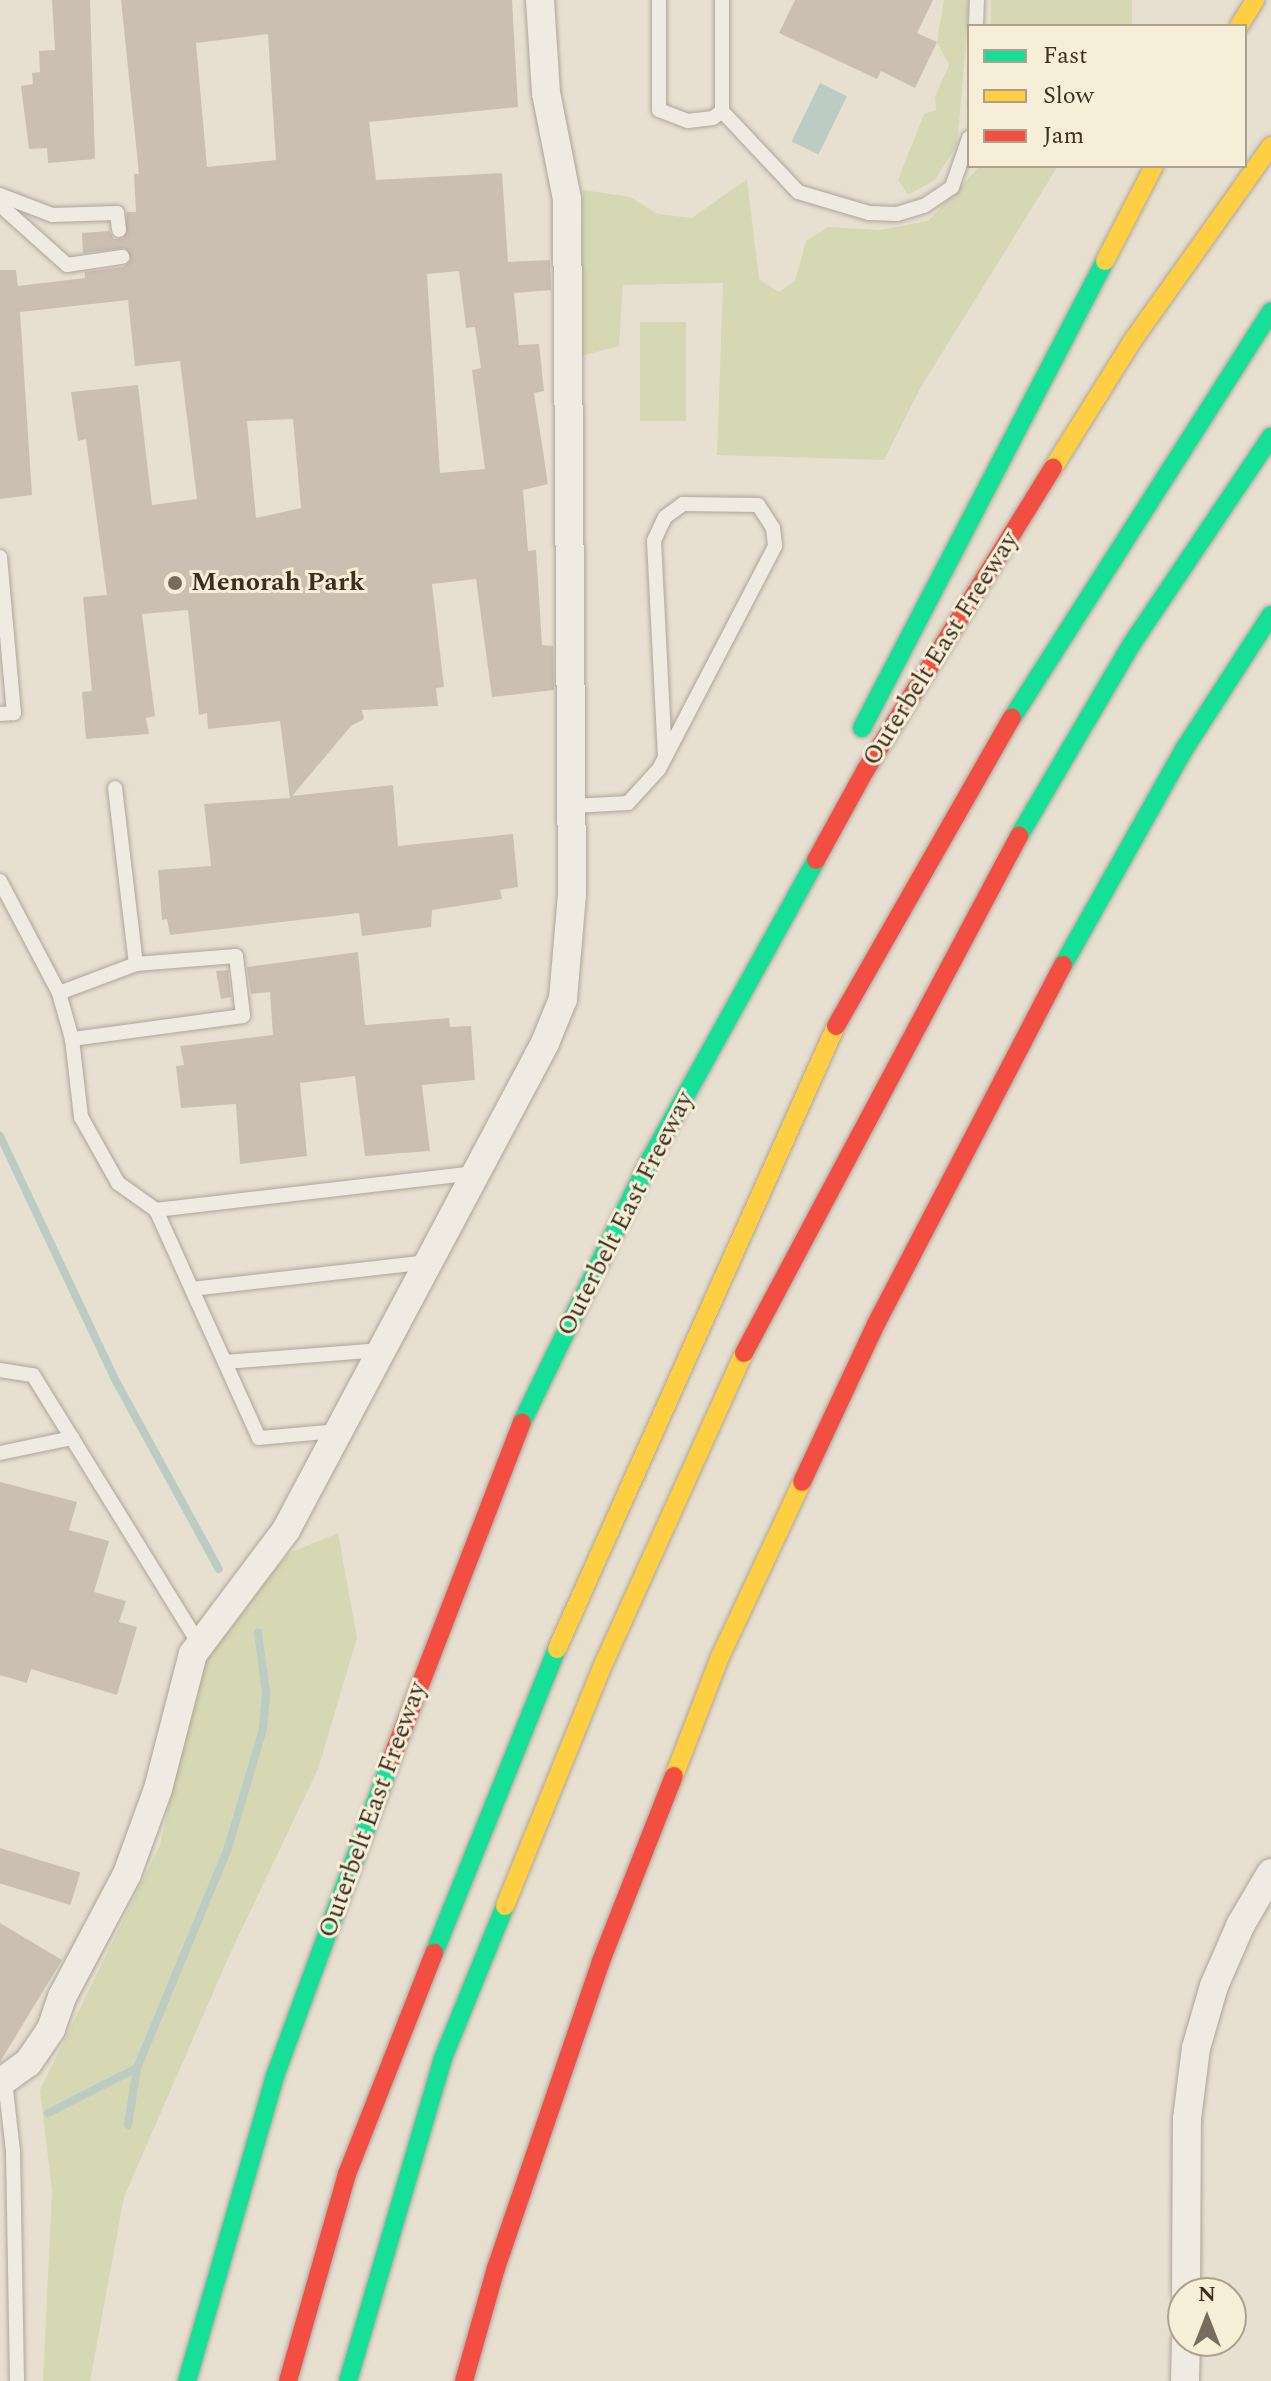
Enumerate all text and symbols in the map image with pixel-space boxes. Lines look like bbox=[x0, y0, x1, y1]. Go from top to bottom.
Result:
legend bbox=[967, 24, 1247, 168]
text: Fast bbox=[1043, 38, 1088, 74]
text: Slow bbox=[1043, 78, 1094, 114]
text: Jam bbox=[1043, 118, 1084, 154]
street label: Outerbelt East Freeway bbox=[856, 526, 1026, 772]
place label: Menorah Park bbox=[191, 567, 365, 599]
marker: Menorah Park bbox=[166, 574, 184, 592]
street label: Outerbelt East Freeway bbox=[551, 1087, 701, 1341]
street label: Outerbelt East Freeway bbox=[312, 1678, 434, 1942]
north arrow bbox=[1167, 2277, 1247, 2357]
text: N bbox=[1198, 2278, 1216, 2311]

